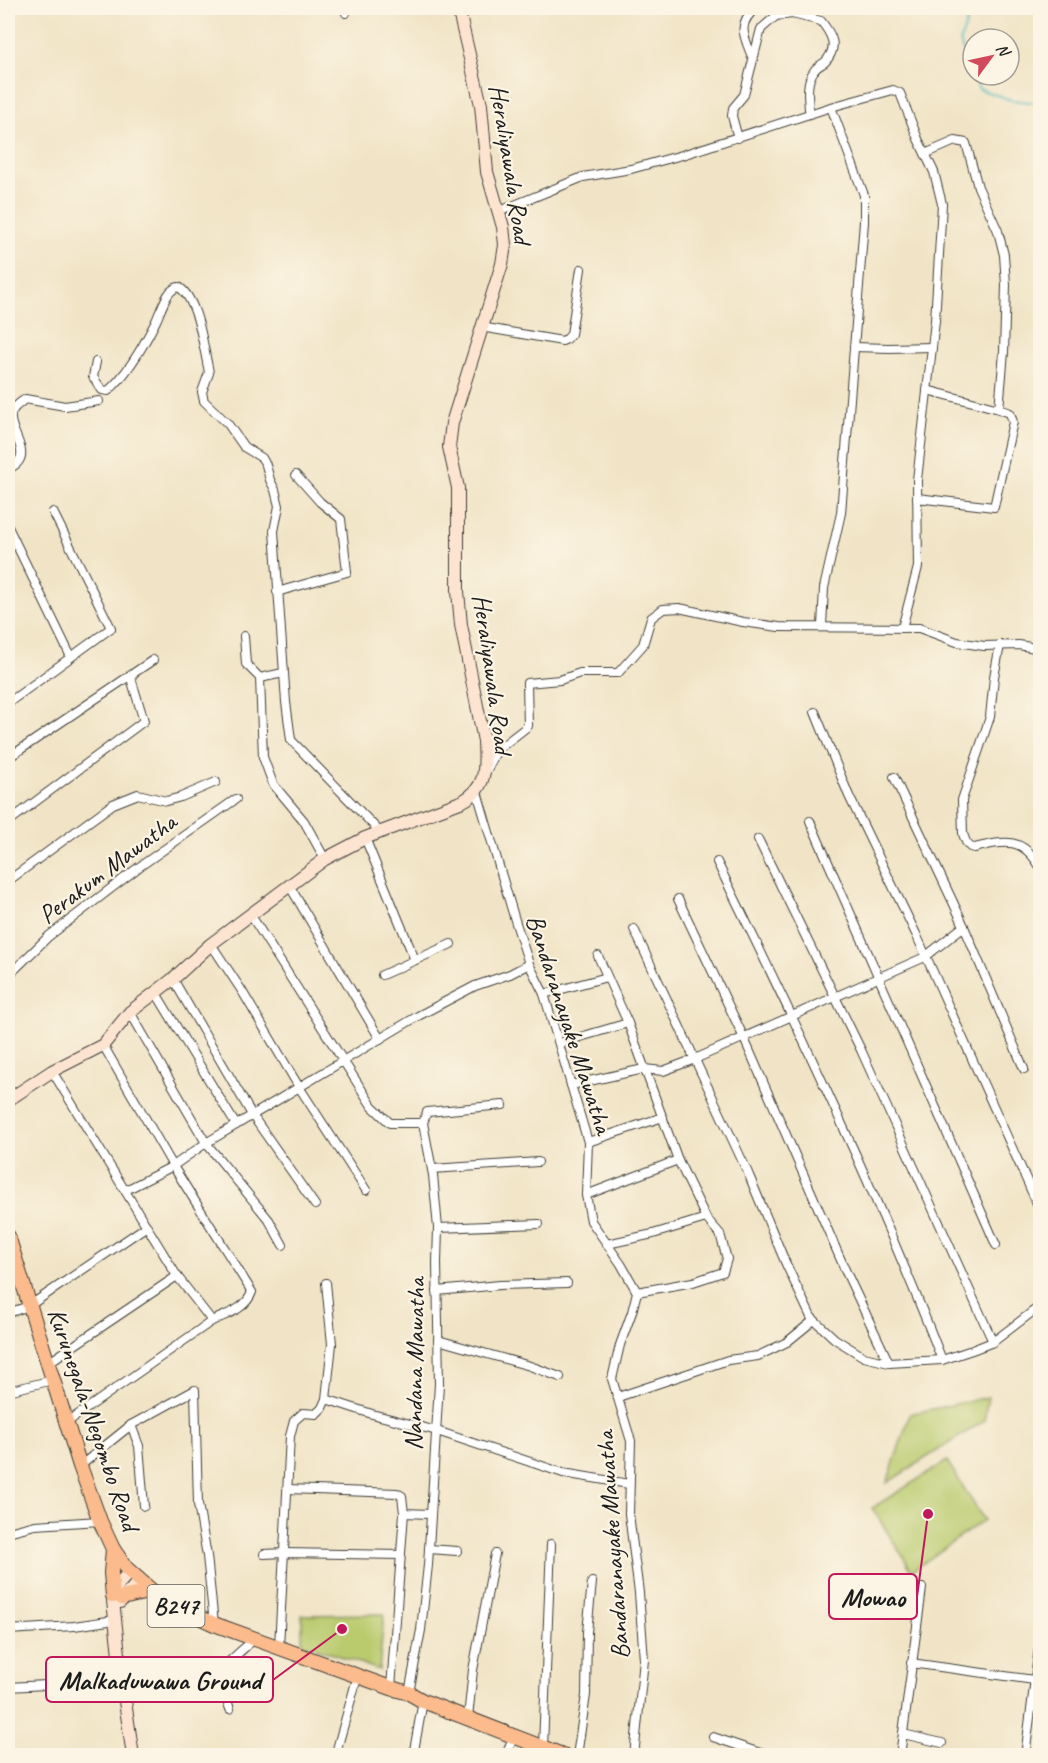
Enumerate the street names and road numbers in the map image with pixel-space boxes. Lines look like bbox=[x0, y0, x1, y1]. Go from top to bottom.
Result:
street label: Heraliyawala Road bbox=[482, 82, 540, 250]
street label: Heraliyawala Road bbox=[465, 592, 521, 760]
street label: Perakum Mawatha bbox=[32, 804, 185, 931]
street label: Bandaranayake Mawatha bbox=[519, 910, 621, 1140]
street label: Nandana Mawatha bbox=[396, 1275, 433, 1451]
street label: Kurunegala-Negombo Road bbox=[40, 1304, 148, 1538]
street label: Bandaranayake Mawatha bbox=[588, 1427, 637, 1660]
road number: B247 bbox=[148, 1585, 204, 1627]

